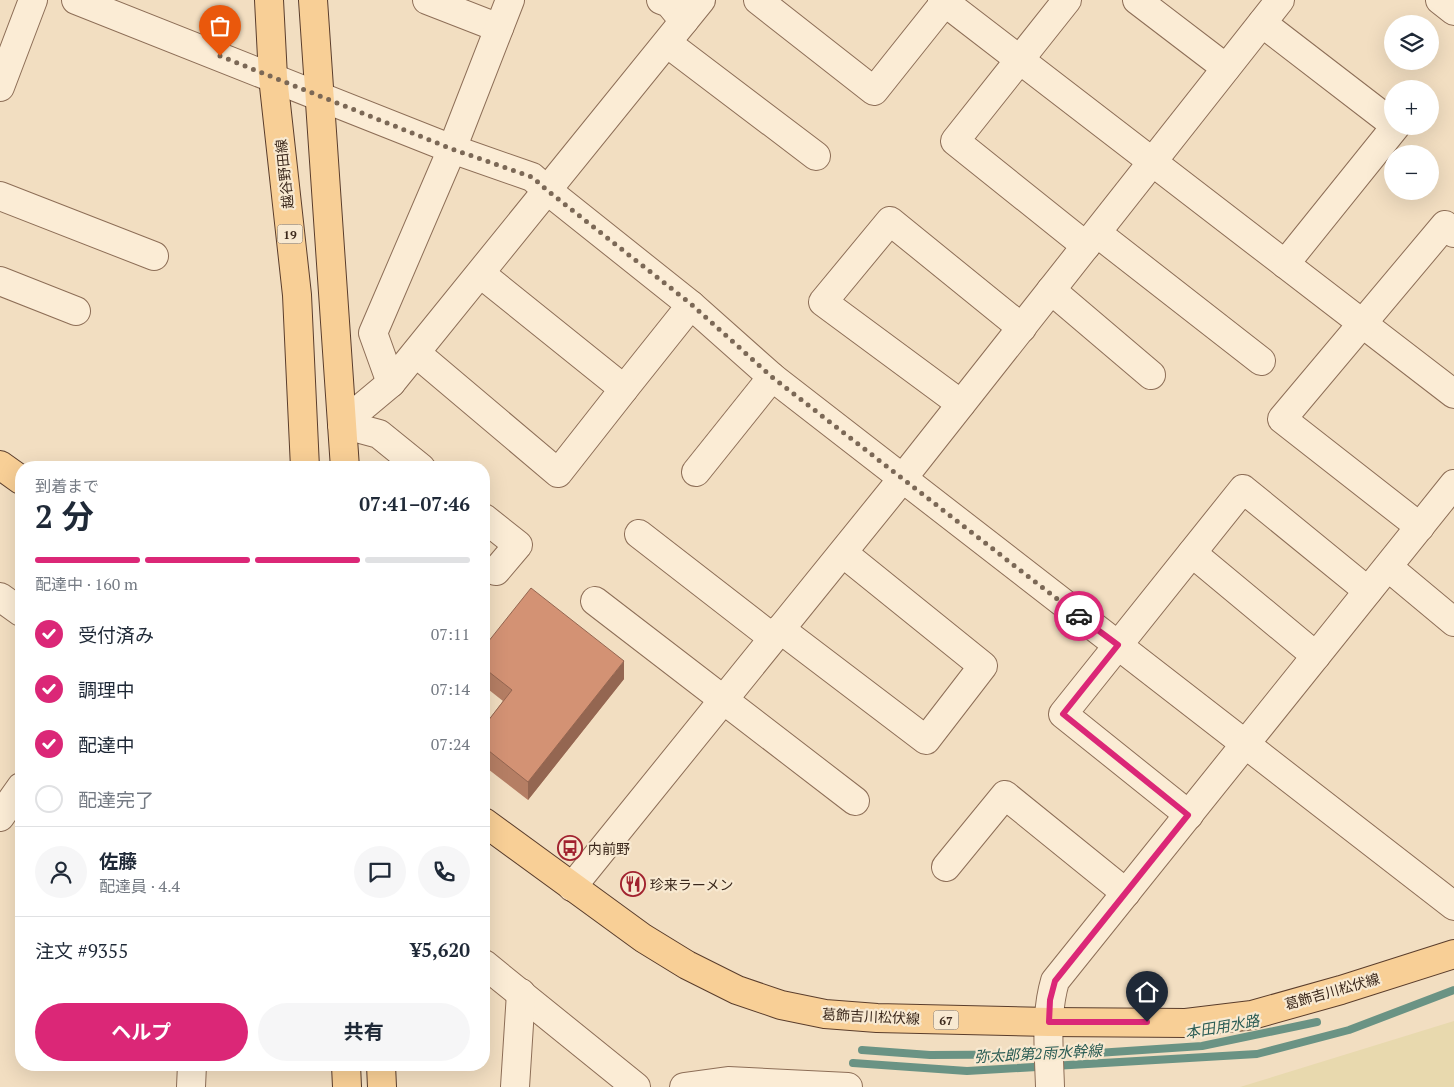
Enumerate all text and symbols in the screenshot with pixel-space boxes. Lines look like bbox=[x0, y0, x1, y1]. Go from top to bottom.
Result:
pin bbox=[199, 5, 241, 56]
icon: bag bbox=[206, 12, 234, 40]
map controls bbox=[1384, 15, 1439, 200]
button: layers bbox=[1384, 15, 1439, 70]
button: + bbox=[1384, 80, 1439, 135]
street label: 越谷野田線 bbox=[271, 138, 297, 210]
button: − bbox=[1384, 145, 1439, 200]
road number: 19 bbox=[278, 224, 302, 243]
text: 到着まで bbox=[35, 475, 99, 497]
text: 07:41–07:46 bbox=[359, 491, 470, 516]
text: 2 分 bbox=[35, 495, 94, 537]
text: 配達中 · 160 m bbox=[35, 573, 138, 595]
courier bbox=[1054, 591, 1104, 641]
icon: car bbox=[1065, 602, 1093, 630]
icon: check bbox=[35, 620, 63, 648]
text: 受付済み bbox=[78, 622, 154, 647]
text: 07:11 bbox=[431, 623, 470, 645]
icon: check bbox=[35, 675, 63, 703]
text: 調理中 bbox=[78, 677, 135, 702]
text: 07:14 bbox=[431, 678, 470, 700]
icon: check bbox=[35, 730, 63, 758]
text: 配達中 bbox=[78, 732, 135, 757]
text: 07:24 bbox=[431, 733, 470, 755]
text: 配達完了 bbox=[78, 787, 154, 812]
bus stop icon: 内前野 bbox=[557, 835, 583, 861]
place label: 内前野 bbox=[588, 839, 630, 858]
button: person bbox=[35, 846, 87, 898]
button: chat bbox=[354, 846, 406, 898]
button: phone bbox=[418, 846, 470, 898]
text: 佐藤 bbox=[99, 848, 137, 873]
restaurant icon: 珍来ラーメン bbox=[620, 871, 646, 897]
text: 配達員 · 4.4 bbox=[99, 875, 180, 897]
place label: 珍来ラーメン bbox=[650, 875, 733, 894]
text: ¥5,620 bbox=[411, 937, 470, 962]
text: 注文 #9355 bbox=[35, 938, 128, 963]
street label: 葛飾吉川松伏線 bbox=[1282, 968, 1382, 1014]
pin bbox=[1126, 971, 1168, 1022]
icon: home bbox=[1133, 978, 1161, 1006]
button: ヘルプ bbox=[35, 1003, 248, 1061]
button: 共有 bbox=[258, 1003, 470, 1061]
street label: 葛飾吉川松伏線 bbox=[822, 1004, 920, 1028]
water label: 本田用水路 bbox=[1183, 1009, 1263, 1042]
road number: 67 bbox=[934, 1010, 958, 1030]
water label: 弥太郎第2雨水幹線 bbox=[974, 1040, 1104, 1066]

